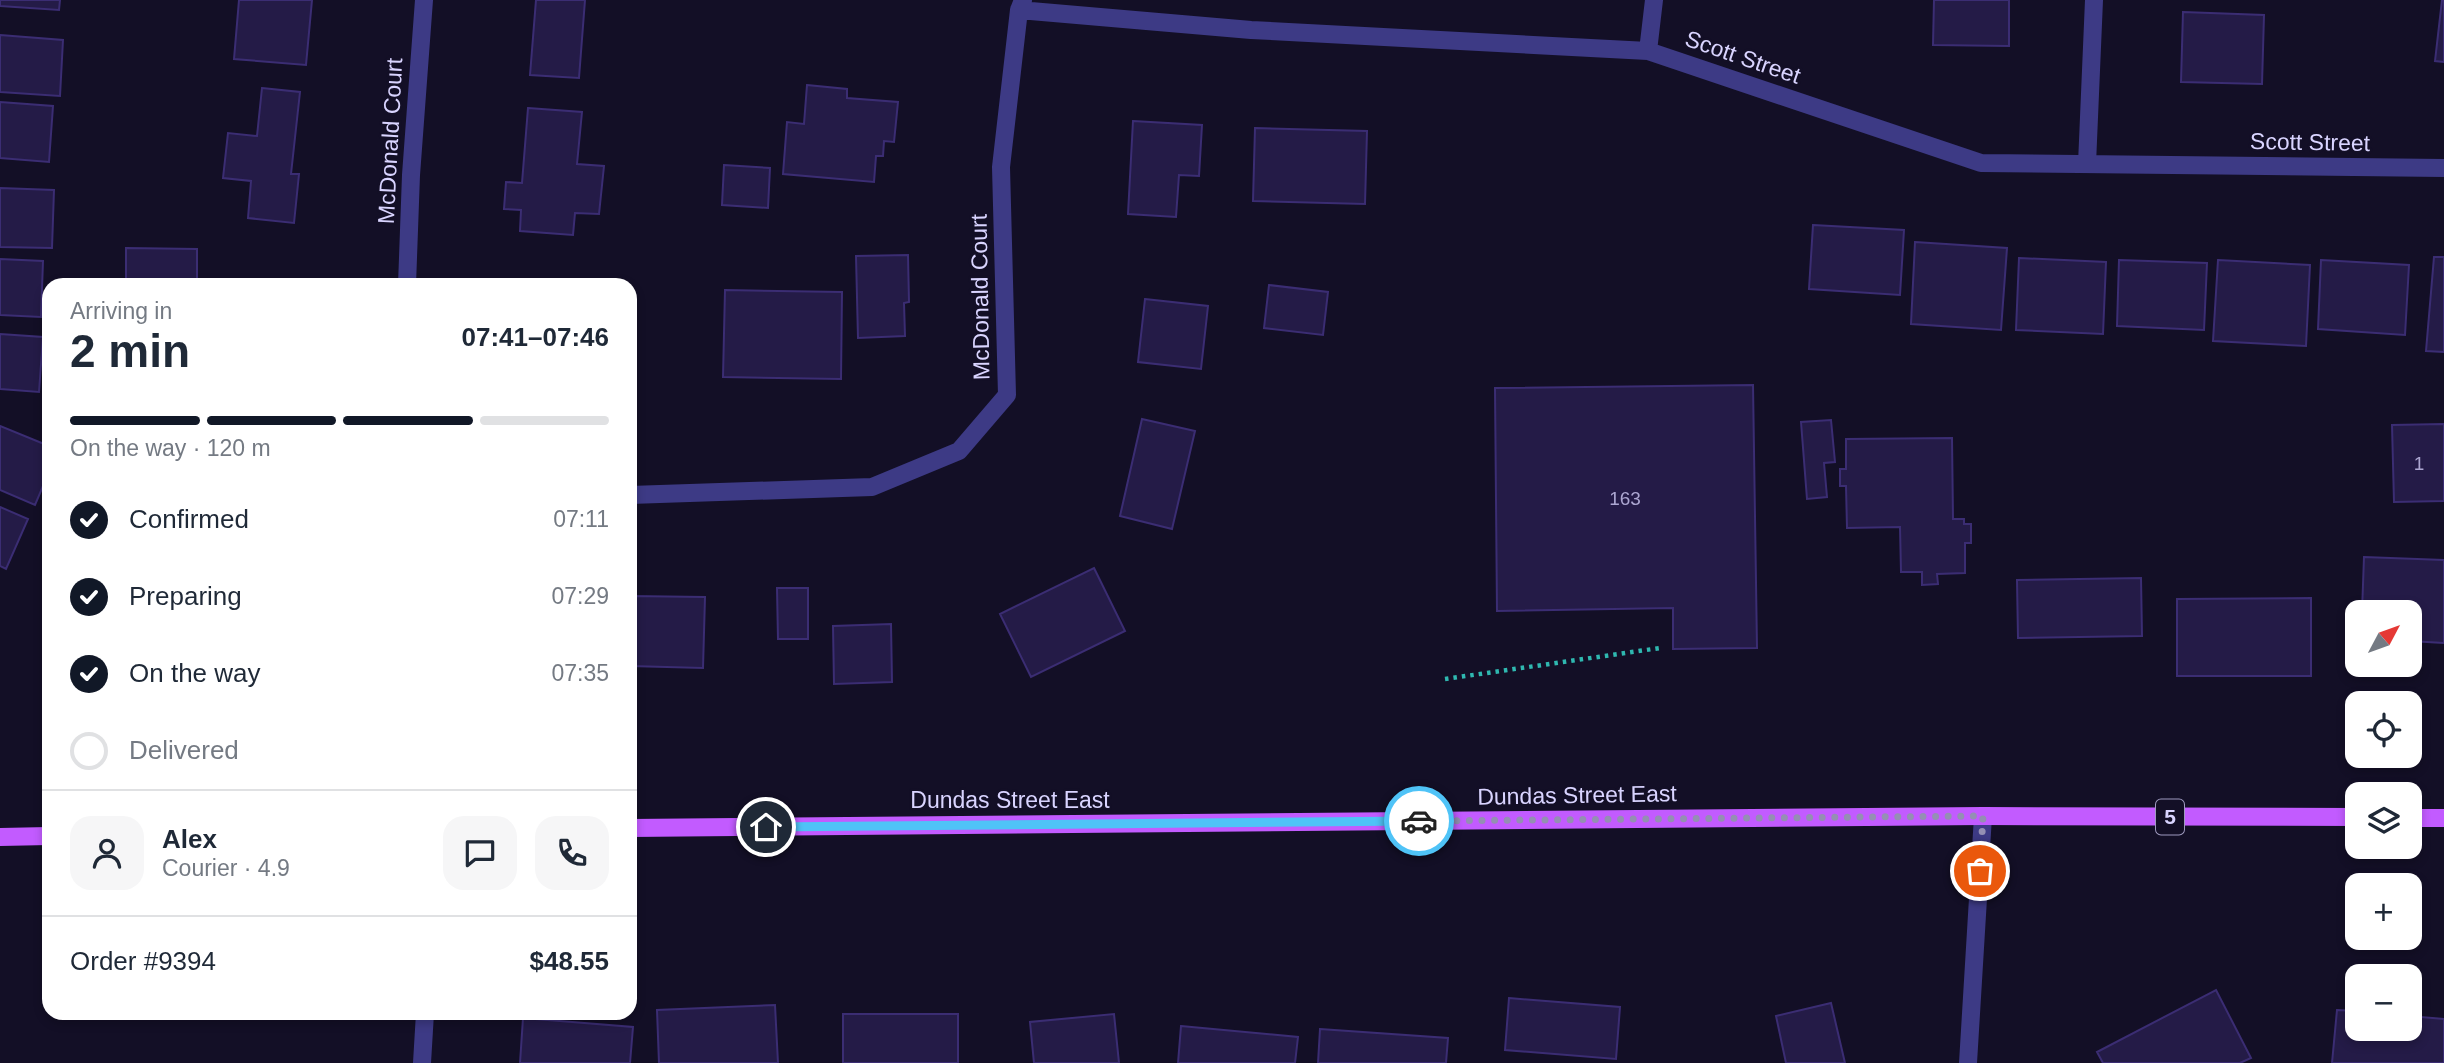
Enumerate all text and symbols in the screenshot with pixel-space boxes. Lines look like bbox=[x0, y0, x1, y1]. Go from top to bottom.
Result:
street label: Scott Street bbox=[1682, 25, 1805, 89]
street label: McDonald Court bbox=[373, 57, 407, 225]
street label: Scott Street bbox=[2250, 128, 2371, 156]
street label: McDonald Court bbox=[966, 213, 994, 380]
text: Arriving in bbox=[70, 298, 172, 324]
text: 07:41–07:46 bbox=[462, 322, 609, 352]
text: 2 min bbox=[70, 325, 190, 377]
text: On the way · 120 m bbox=[70, 435, 271, 461]
house number: 1 bbox=[2414, 453, 2424, 474]
house number: 163 bbox=[1609, 488, 1641, 509]
icon: check bbox=[70, 501, 108, 539]
text: Confirmed bbox=[129, 504, 249, 534]
text: 07:11 bbox=[553, 506, 609, 532]
icon: check bbox=[70, 578, 108, 616]
text: Preparing bbox=[129, 581, 242, 611]
text: 07:29 bbox=[551, 583, 609, 609]
north arrow bbox=[2345, 600, 2422, 677]
map controls bbox=[2345, 600, 2422, 1041]
icon: check bbox=[70, 655, 108, 693]
text: On the way bbox=[129, 658, 261, 688]
text: 07:35 bbox=[551, 660, 609, 686]
button: locate bbox=[2345, 691, 2422, 768]
text: Delivered bbox=[129, 735, 239, 765]
street label: Dundas Street East bbox=[1477, 780, 1678, 810]
button: layers bbox=[2345, 782, 2422, 859]
courier bbox=[1384, 786, 1454, 856]
street label: Dundas Street East bbox=[910, 787, 1110, 813]
pin bbox=[736, 797, 796, 857]
road number: 5 bbox=[2156, 800, 2184, 834]
icon: car bbox=[1400, 802, 1438, 840]
icon: home bbox=[747, 808, 785, 846]
button: person bbox=[70, 816, 144, 890]
button: chat bbox=[443, 816, 517, 890]
button: phone bbox=[535, 816, 609, 890]
text: Alex bbox=[162, 824, 217, 854]
pin bbox=[1950, 841, 2010, 901]
icon: bag bbox=[1961, 852, 1999, 890]
text: Courier · 4.9 bbox=[162, 855, 290, 881]
button: + bbox=[2345, 873, 2422, 950]
text: Order #9394 bbox=[70, 946, 216, 976]
text: $48.55 bbox=[529, 946, 609, 976]
button: − bbox=[2345, 964, 2422, 1041]

